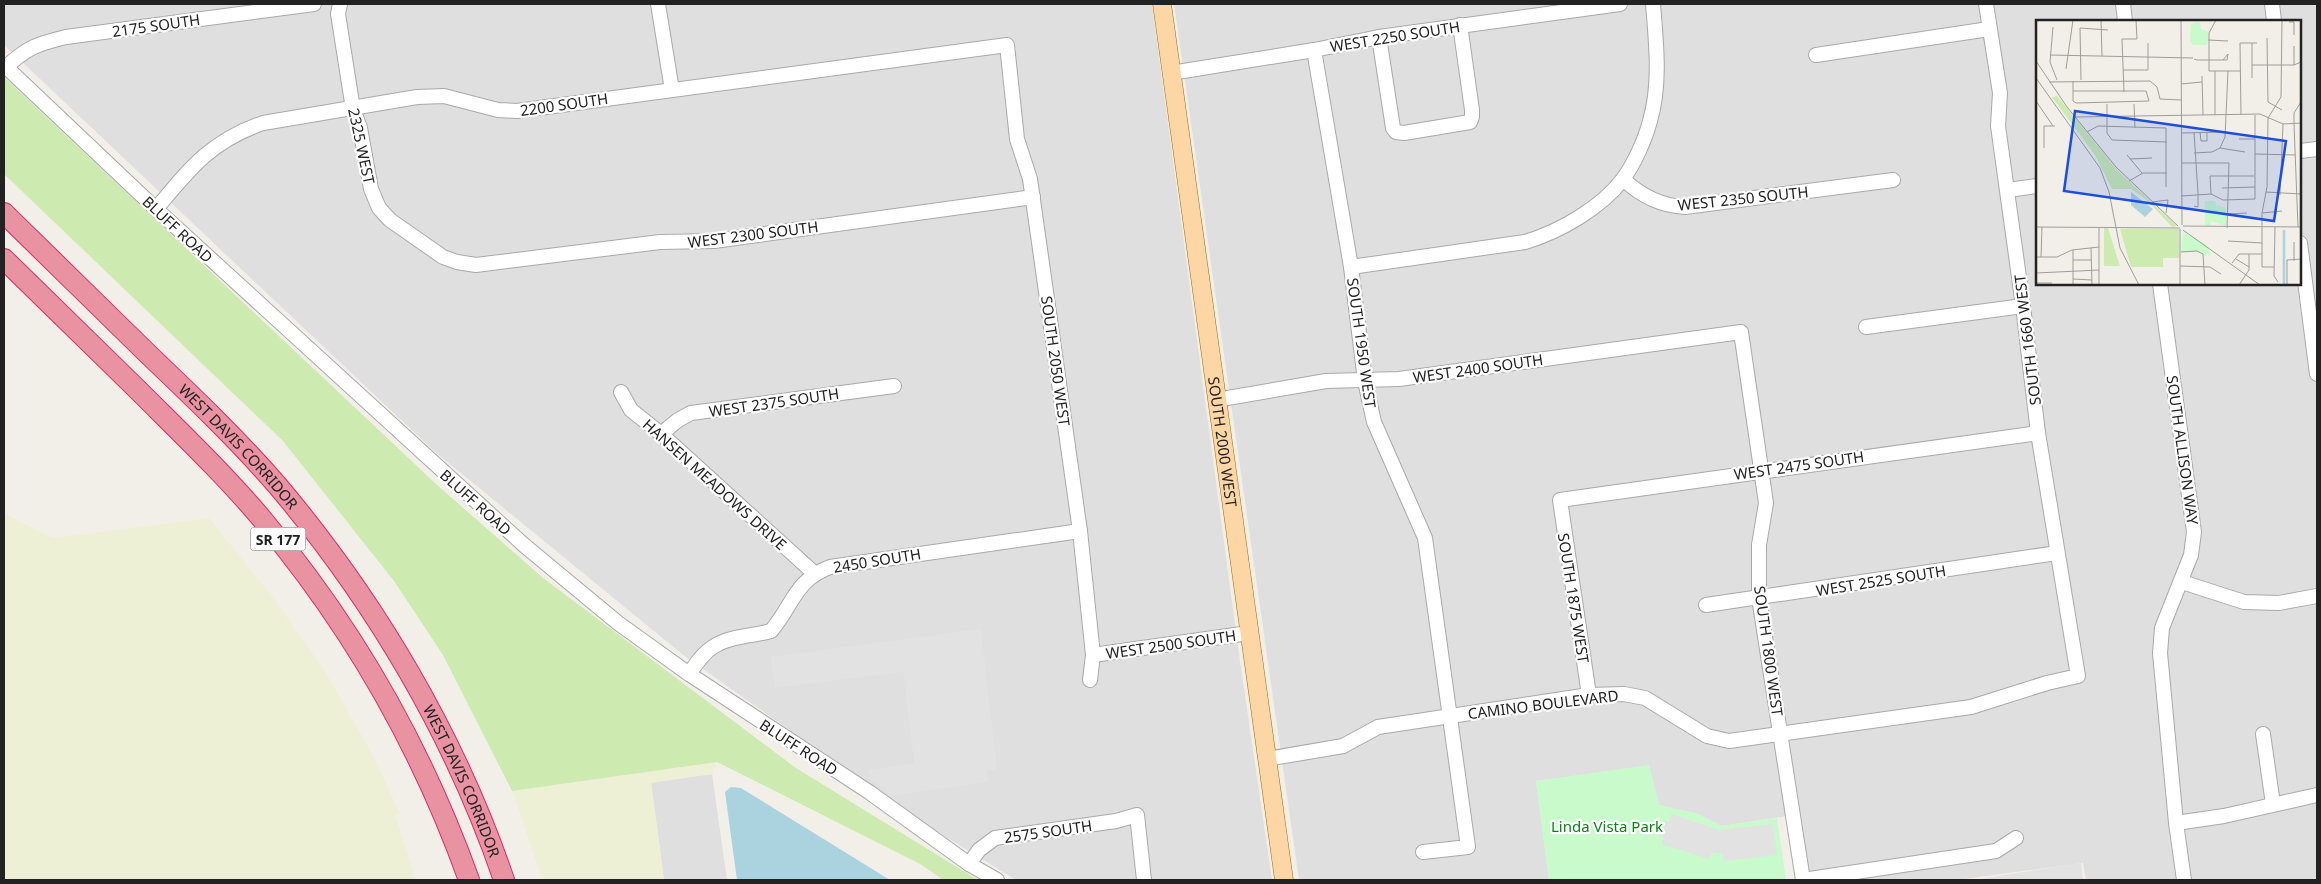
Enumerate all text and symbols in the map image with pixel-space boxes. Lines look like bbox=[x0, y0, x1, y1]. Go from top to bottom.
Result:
street label: 2175 SOUTH bbox=[111, 9, 201, 41]
street label: WEST 2250 SOUTH bbox=[1329, 16, 1461, 56]
inset map bbox=[2036, 20, 2301, 285]
street label: 2200 SOUTH bbox=[519, 88, 609, 120]
street label: 2325 WEST bbox=[344, 106, 380, 186]
street label: WEST 2350 SOUTH bbox=[1677, 181, 1809, 215]
street label: BLUFF ROAD bbox=[139, 191, 217, 267]
street label: WEST 2300 SOUTH bbox=[687, 216, 819, 252]
street label: SOUTH 1660 WEST bbox=[2009, 273, 2045, 406]
street label: SOUTH 1950 WEST bbox=[1343, 277, 1381, 410]
street label: SOUTH 2050 WEST bbox=[1037, 295, 1075, 428]
street label: WEST 2400 SOUTH bbox=[1412, 349, 1544, 387]
street label: SOUTH ALLISON WAY bbox=[2163, 374, 2203, 526]
street label: SOUTH 2000 WEST bbox=[1204, 375, 1242, 509]
street label: WEST DAVIS CORRIDOR bbox=[175, 379, 303, 514]
street label: WEST 2375 SOUTH bbox=[708, 383, 840, 421]
street label: HANSEN MEADOWS DRIVE bbox=[639, 414, 791, 554]
street label: WEST 2475 SOUTH bbox=[1733, 446, 1865, 484]
street label: BLUFF ROAD bbox=[436, 465, 516, 539]
road number: SR 177 bbox=[250, 528, 306, 550]
street label: SOUTH 1875 WEST bbox=[1554, 532, 1594, 665]
street label: 2450 SOUTH bbox=[832, 543, 922, 577]
street label: WEST 2525 SOUTH bbox=[1815, 560, 1947, 600]
street label: SOUTH 1800 WEST bbox=[1750, 585, 1788, 718]
street label: WEST 2500 SOUTH bbox=[1105, 625, 1237, 663]
street label: CAMINO BOULEVARD bbox=[1467, 685, 1620, 723]
street label: WEST DAVIS CORRIDOR bbox=[419, 701, 505, 861]
street label: BLUFF ROAD bbox=[756, 714, 842, 780]
street label: 2575 SOUTH bbox=[1003, 815, 1093, 847]
park label: Linda Vista Park bbox=[1551, 816, 1663, 836]

